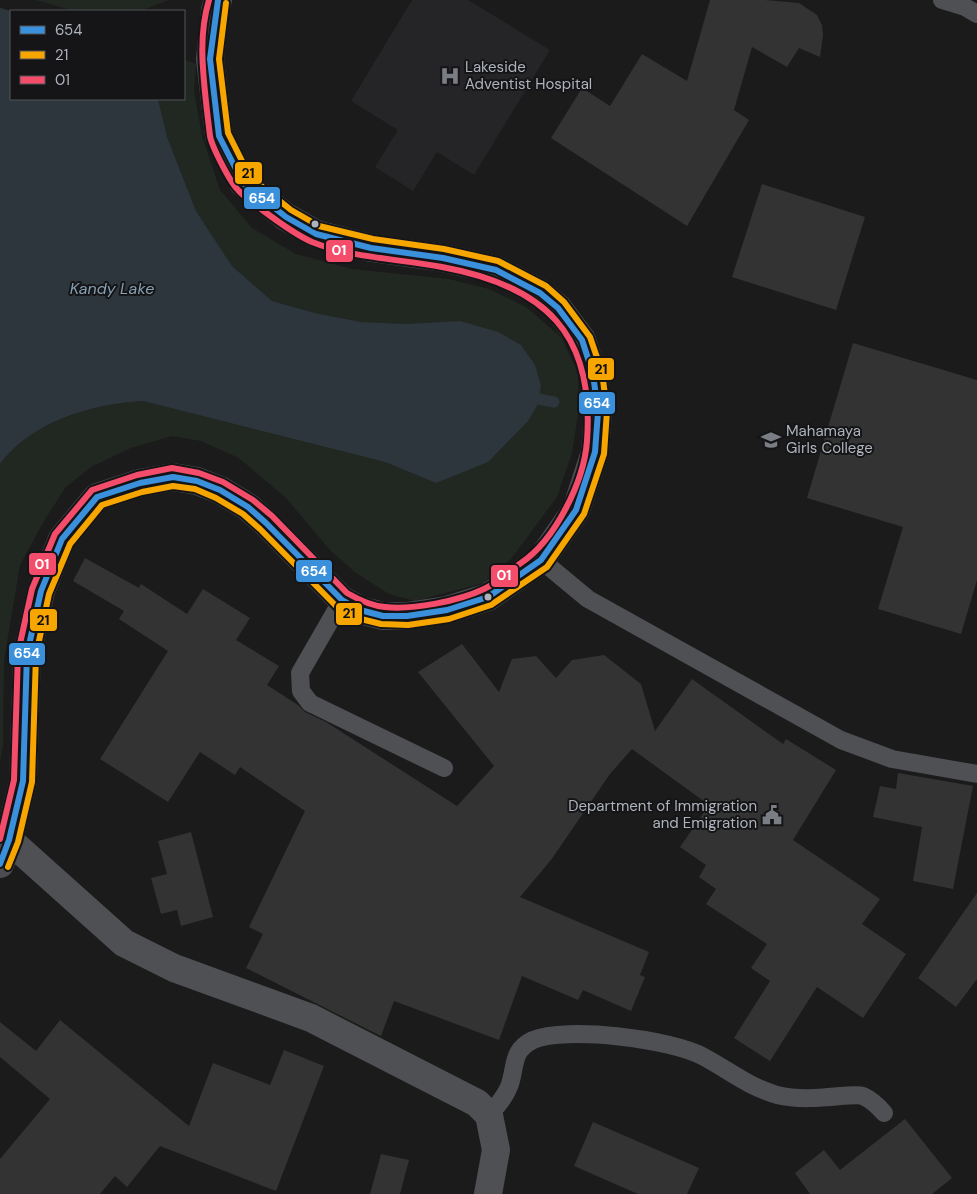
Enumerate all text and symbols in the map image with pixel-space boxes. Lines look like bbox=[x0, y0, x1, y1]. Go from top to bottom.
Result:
legend bbox=[10, 10, 185, 100]
text: 654 bbox=[55, 20, 82, 40]
text: 21 bbox=[55, 45, 68, 65]
place label: Lakeside Adventist Hospital bbox=[465, 57, 592, 94]
hospital icon: Lakeside Adventist Hospital bbox=[439, 65, 461, 87]
text: 01 bbox=[55, 70, 70, 90]
line badge: 21 bbox=[234, 161, 263, 185]
text: 21 bbox=[241, 164, 255, 182]
line badge: 654 bbox=[243, 186, 281, 210]
text: 654 bbox=[249, 189, 275, 207]
unlabelled marker bbox=[310, 219, 320, 229]
line badge: 01 bbox=[325, 239, 354, 263]
text: 01 bbox=[332, 241, 346, 259]
water label: Kandy Lake bbox=[70, 278, 154, 299]
line badge: 21 bbox=[587, 357, 615, 381]
text: 21 bbox=[594, 360, 608, 378]
line badge: 654 bbox=[578, 391, 616, 415]
text: 654 bbox=[584, 394, 610, 412]
place label: Mahamaya Girls College bbox=[786, 421, 873, 458]
school or university icon: Mahamaya Girls College bbox=[760, 429, 782, 451]
line badge: 01 bbox=[28, 552, 57, 576]
text: 01 bbox=[35, 555, 49, 573]
line badge: 654 bbox=[295, 559, 333, 583]
text: 654 bbox=[301, 562, 327, 580]
line badge: 01 bbox=[490, 564, 519, 588]
text: 01 bbox=[497, 566, 511, 584]
unlabelled marker bbox=[483, 592, 493, 602]
line badge: 21 bbox=[335, 602, 363, 626]
text: 21 bbox=[342, 604, 356, 622]
line badge: 21 bbox=[29, 608, 58, 632]
text: 21 bbox=[36, 611, 50, 629]
line badge: 654 bbox=[8, 642, 46, 666]
text: 654 bbox=[14, 644, 40, 662]
place label: Department of Immigration and Emigration bbox=[568, 796, 757, 833]
public building icon: Department of Immigration and Emigration bbox=[761, 804, 783, 826]

